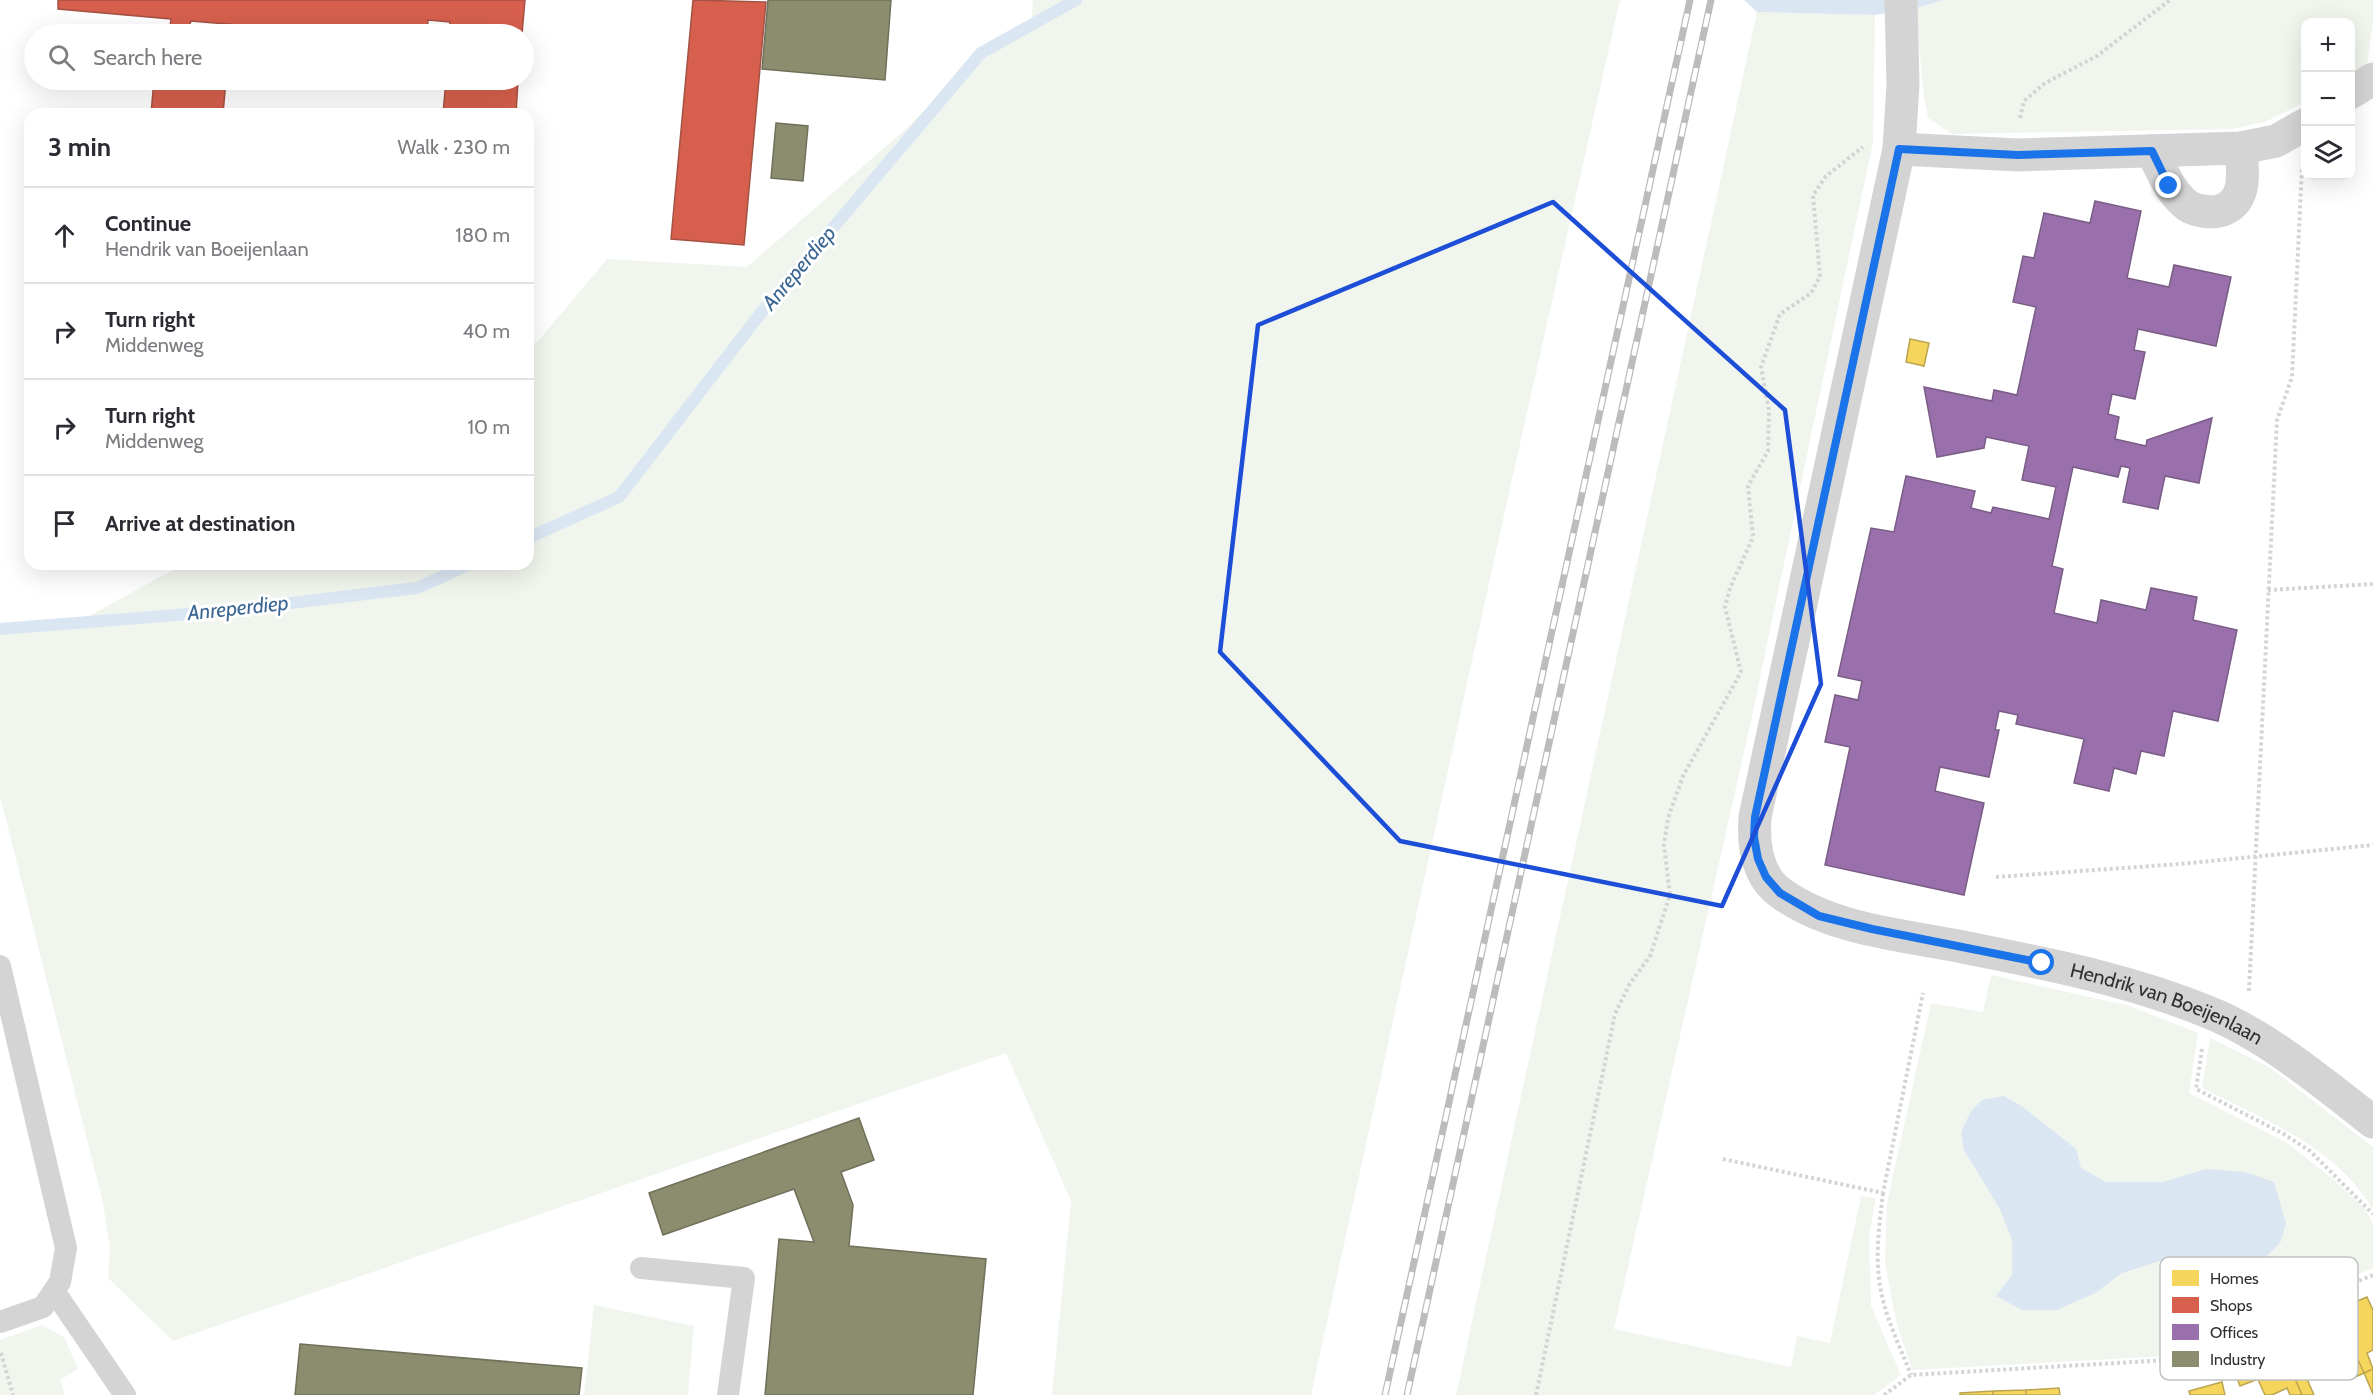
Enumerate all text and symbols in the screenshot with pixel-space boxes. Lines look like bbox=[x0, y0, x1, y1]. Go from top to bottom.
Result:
map controls bbox=[2301, 18, 2355, 180]
button: + bbox=[2301, 18, 2355, 72]
search box bbox=[24, 24, 534, 90]
icon: search bbox=[45, 41, 78, 74]
text: Search here bbox=[93, 44, 202, 71]
button: − bbox=[2301, 72, 2355, 126]
button: layers bbox=[2301, 126, 2355, 180]
text: 3 min bbox=[48, 131, 111, 163]
text: Walk · 230 m bbox=[398, 135, 510, 159]
route end bbox=[2155, 172, 2181, 198]
text: Continue bbox=[105, 210, 191, 237]
icon: ahead bbox=[48, 219, 81, 252]
water label: Anreperdiep bbox=[756, 221, 841, 315]
text: 180 m bbox=[455, 223, 510, 247]
text: Hendrik van Boeijenlaan bbox=[105, 237, 309, 261]
text: Turn right bbox=[105, 306, 195, 333]
icon: right bbox=[48, 315, 81, 348]
text: 40 m bbox=[462, 319, 510, 343]
text: Middenweg bbox=[105, 333, 203, 357]
text: Turn right bbox=[105, 402, 195, 429]
icon: right bbox=[48, 411, 81, 444]
text: 10 m bbox=[467, 415, 510, 439]
text: Middenweg bbox=[105, 429, 203, 453]
icon: arrive bbox=[48, 507, 81, 540]
text: Arrive at destination bbox=[105, 510, 295, 537]
water label: Anreperdiep bbox=[185, 590, 290, 625]
route start bbox=[2028, 949, 2054, 975]
street label: Hendrik van Boeijenlaan bbox=[2068, 958, 2267, 1050]
legend bbox=[2160, 1257, 2358, 1380]
text: Homes bbox=[2210, 1269, 2259, 1288]
text: Shops bbox=[2210, 1296, 2253, 1315]
text: Offices bbox=[2210, 1323, 2259, 1342]
text: Industry bbox=[2210, 1350, 2265, 1369]

